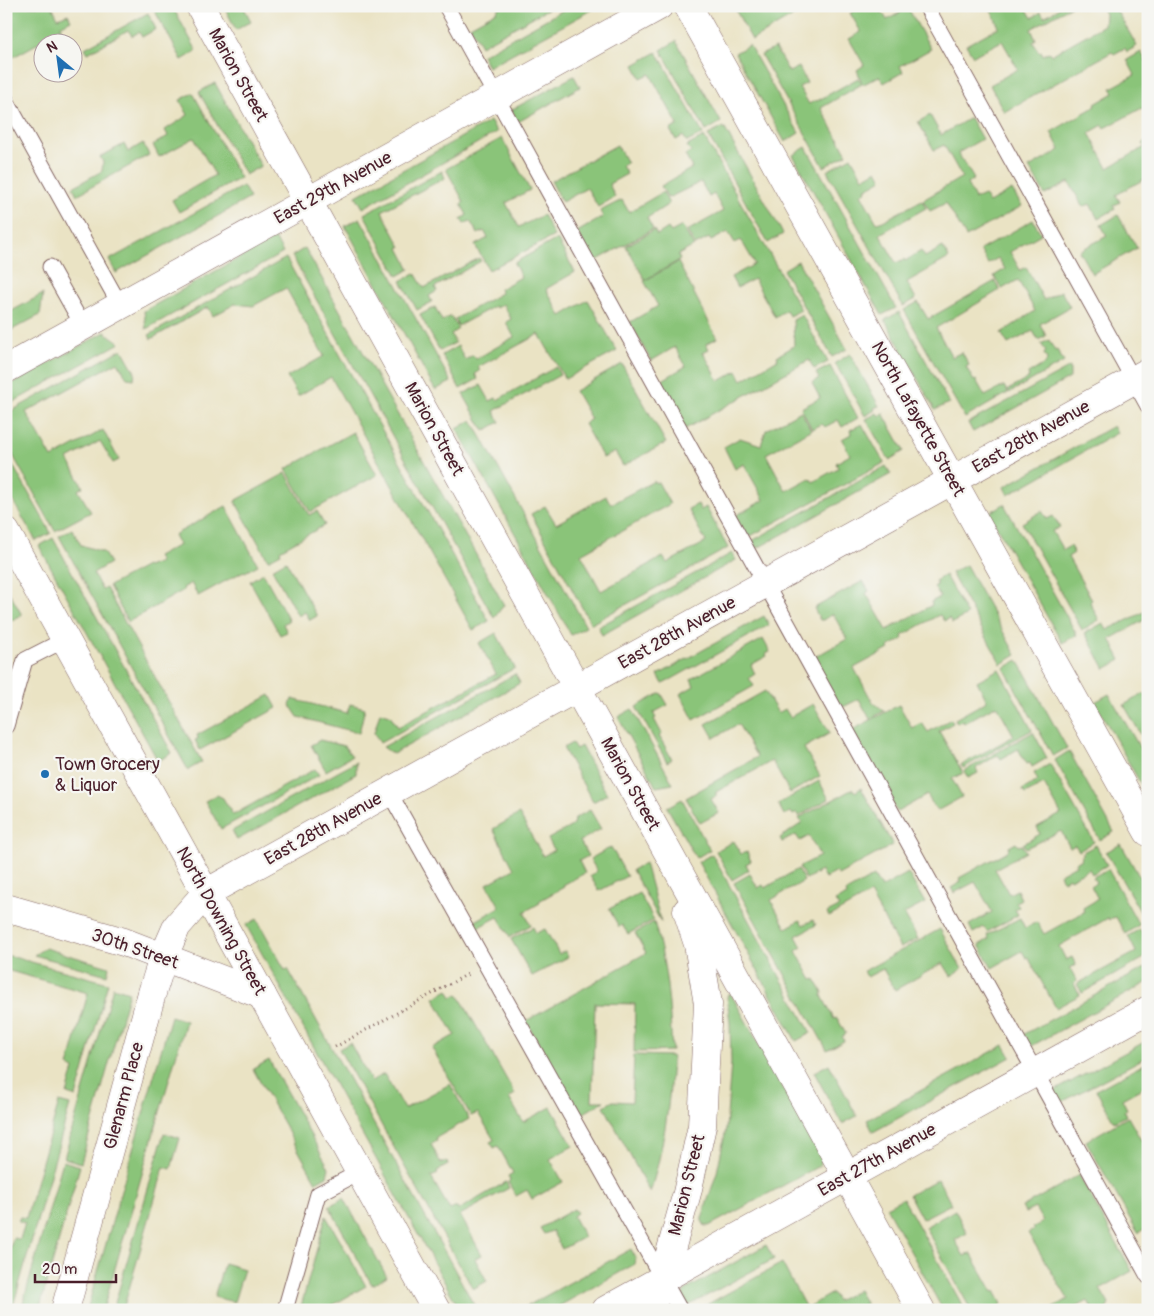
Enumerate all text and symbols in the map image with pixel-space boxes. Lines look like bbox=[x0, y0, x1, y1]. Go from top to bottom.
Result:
street label: Marion Street bbox=[203, 24, 273, 126]
north arrow bbox=[32, 32, 82, 82]
text: N bbox=[44, 37, 60, 57]
street label: East 29th Avenue bbox=[270, 146, 396, 230]
street label: North Lafayette Street bbox=[866, 337, 971, 501]
street label: Marion Street bbox=[399, 378, 469, 480]
street label: East 28th Avenue bbox=[968, 395, 1094, 479]
street label: East 28th Avenue bbox=[614, 591, 740, 675]
street label: Marion Street bbox=[595, 733, 665, 835]
place label: Town Grocery & Liquor bbox=[55, 753, 160, 797]
marker: Town Grocery & Liquor bbox=[39, 768, 51, 780]
street label: East 28th Avenue bbox=[260, 787, 386, 871]
street label: North Downing Street bbox=[171, 843, 272, 1000]
street label: 30th Street bbox=[88, 923, 182, 975]
street label: Glenarm Place bbox=[99, 1040, 149, 1152]
street label: East 27th Avenue bbox=[814, 1118, 940, 1202]
street label: Marion Street bbox=[663, 1131, 711, 1238]
scale bar bbox=[35, 1251, 116, 1283]
text: 20 m bbox=[42, 1260, 77, 1279]

